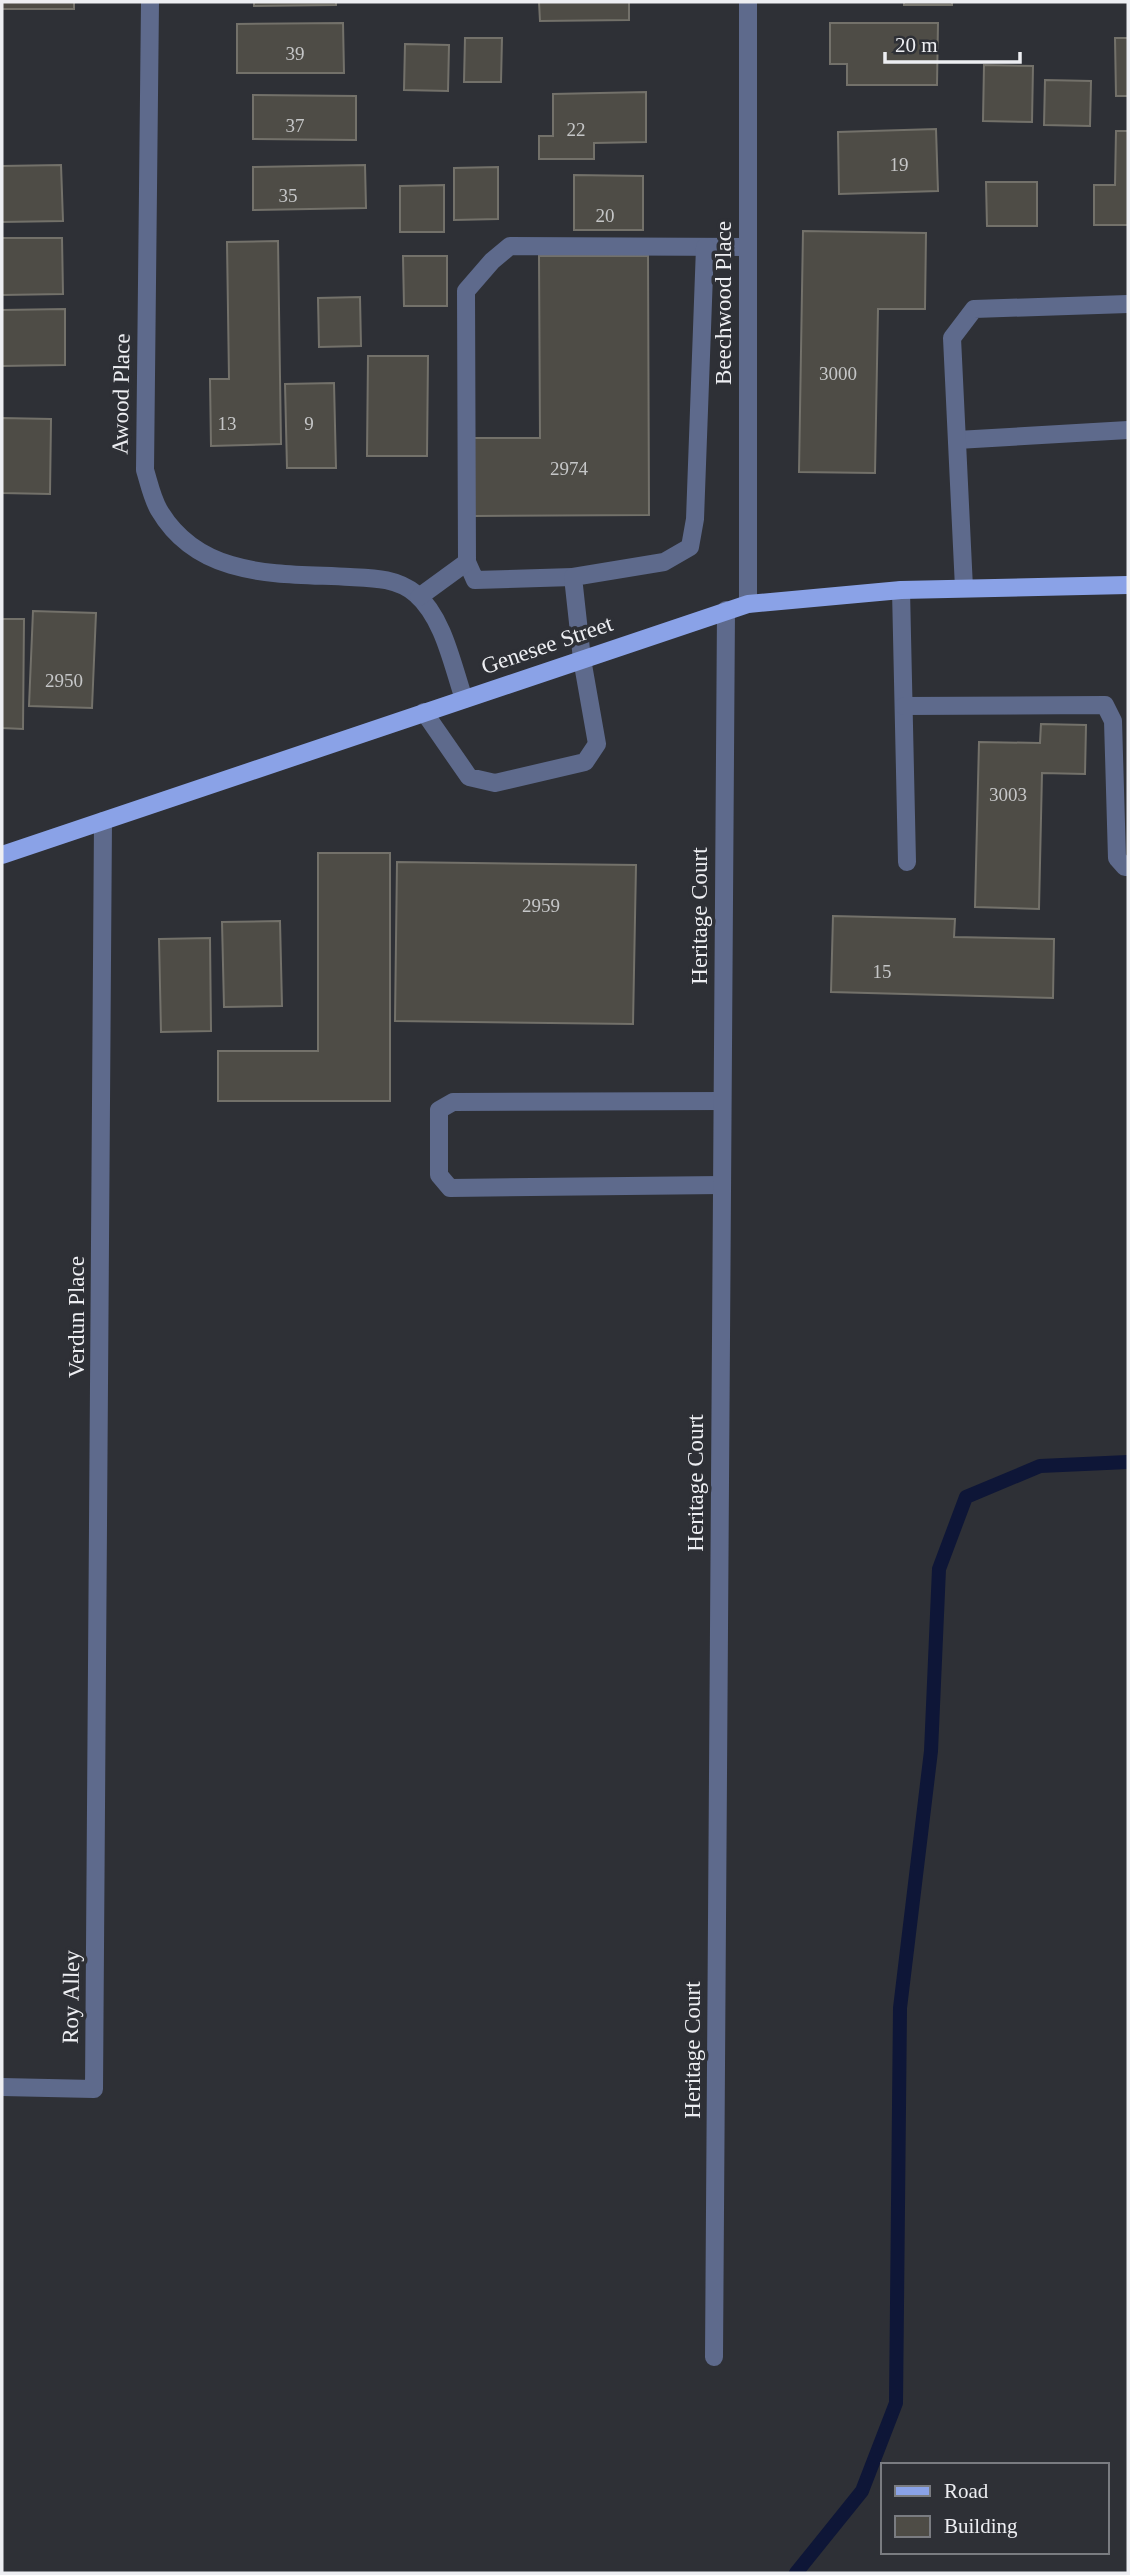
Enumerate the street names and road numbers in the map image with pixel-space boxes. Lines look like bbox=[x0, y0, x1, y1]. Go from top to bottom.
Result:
street label: Beechwood Place bbox=[711, 221, 736, 385]
street label: Awood Place bbox=[107, 333, 135, 455]
street label: Genesee Street bbox=[478, 611, 617, 679]
street label: Heritage Court bbox=[687, 847, 712, 985]
street label: Verdun Place bbox=[64, 1256, 89, 1378]
street label: Heritage Court bbox=[683, 1414, 708, 1552]
street label: Roy Alley bbox=[58, 1949, 84, 2044]
street label: Heritage Court bbox=[680, 1981, 705, 2119]

